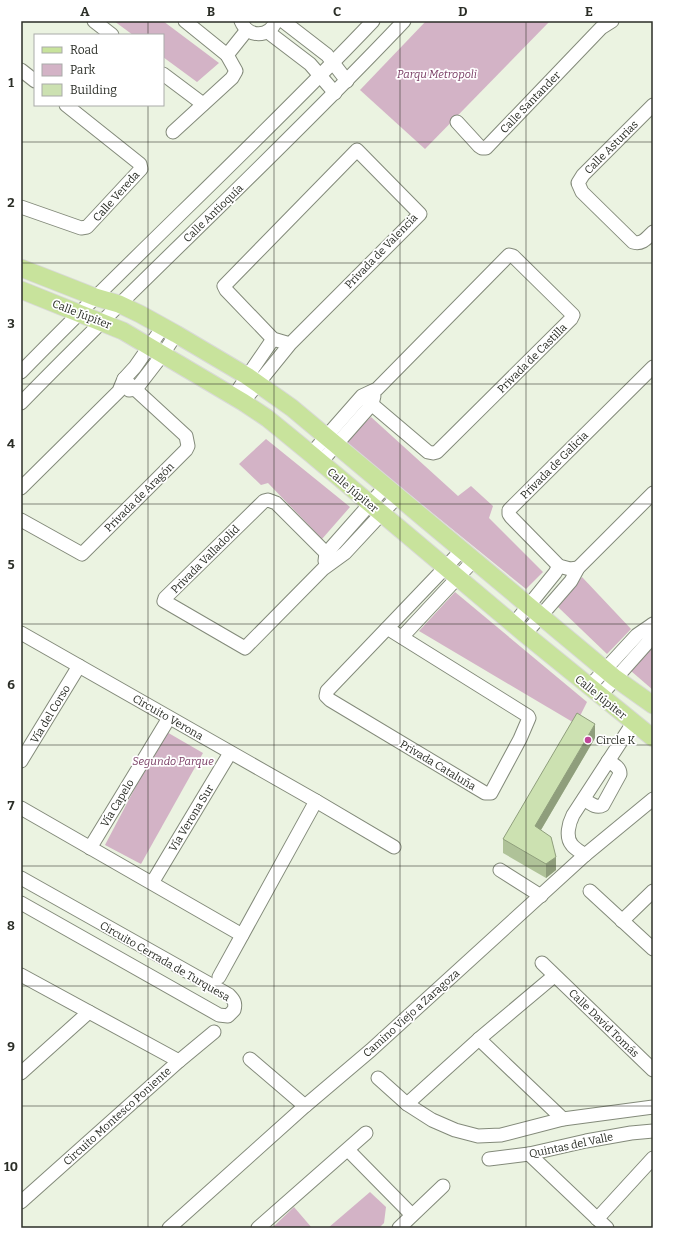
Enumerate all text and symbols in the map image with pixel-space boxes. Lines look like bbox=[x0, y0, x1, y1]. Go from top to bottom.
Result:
text: A bbox=[80, 4, 90, 19]
text: B bbox=[207, 4, 215, 19]
text: C bbox=[333, 4, 341, 19]
text: D bbox=[458, 4, 468, 19]
text: E bbox=[585, 4, 593, 19]
legend bbox=[34, 34, 164, 106]
text: Road bbox=[70, 43, 98, 57]
text: Park bbox=[70, 63, 96, 77]
park label: Parqu Metropoli bbox=[397, 68, 477, 81]
street label: Calle Santander bbox=[498, 69, 563, 136]
text: 1 bbox=[8, 75, 14, 90]
text: Building bbox=[70, 83, 117, 97]
street label: Calle Asturias bbox=[582, 118, 641, 177]
street label: Calle Vereda bbox=[90, 168, 142, 224]
street label: Calle Antioquía bbox=[181, 182, 246, 245]
text: 2 bbox=[7, 195, 15, 210]
street label: Privada de Valencia bbox=[342, 211, 420, 291]
street label: Calle Júpiter bbox=[50, 297, 113, 332]
text: 3 bbox=[7, 316, 15, 331]
street label: Privada de Castilla bbox=[495, 321, 570, 396]
street label: Privada de Galicia bbox=[518, 429, 591, 502]
text: 4 bbox=[7, 436, 15, 451]
street label: Privada de Aragón bbox=[102, 460, 177, 535]
street label: Calle Júpiter bbox=[325, 465, 381, 515]
street label: Privada Valladolid bbox=[169, 522, 243, 596]
text: 5 bbox=[7, 557, 15, 572]
street label: Calle Júpiter bbox=[572, 673, 629, 722]
text: 6 bbox=[7, 677, 15, 692]
street label: Vía del Corso bbox=[28, 683, 73, 746]
street label: Circuito Verona bbox=[130, 692, 205, 743]
place label: Circle K bbox=[596, 734, 635, 747]
marker: Circle K bbox=[583, 735, 593, 745]
street label: Privada Cataluña bbox=[397, 738, 478, 793]
park label: Segundo Parque bbox=[132, 755, 214, 768]
street label: Vía Capelo bbox=[98, 777, 137, 830]
street label: Vía Verona Sur bbox=[166, 782, 217, 854]
text: 7 bbox=[8, 798, 15, 813]
text: 8 bbox=[7, 918, 15, 933]
street label: Circuito Cerrada de Turquesa bbox=[97, 919, 232, 1004]
street label: Camino Viejo a Zaragoza bbox=[361, 967, 462, 1060]
street label: Calle David Tomás bbox=[566, 987, 641, 1060]
text: 9 bbox=[7, 1039, 15, 1054]
street label: Circuito Montesco Poniente bbox=[61, 1065, 174, 1168]
street label: Quintas del Valle bbox=[528, 1130, 614, 1161]
text: 10 bbox=[4, 1159, 18, 1174]

